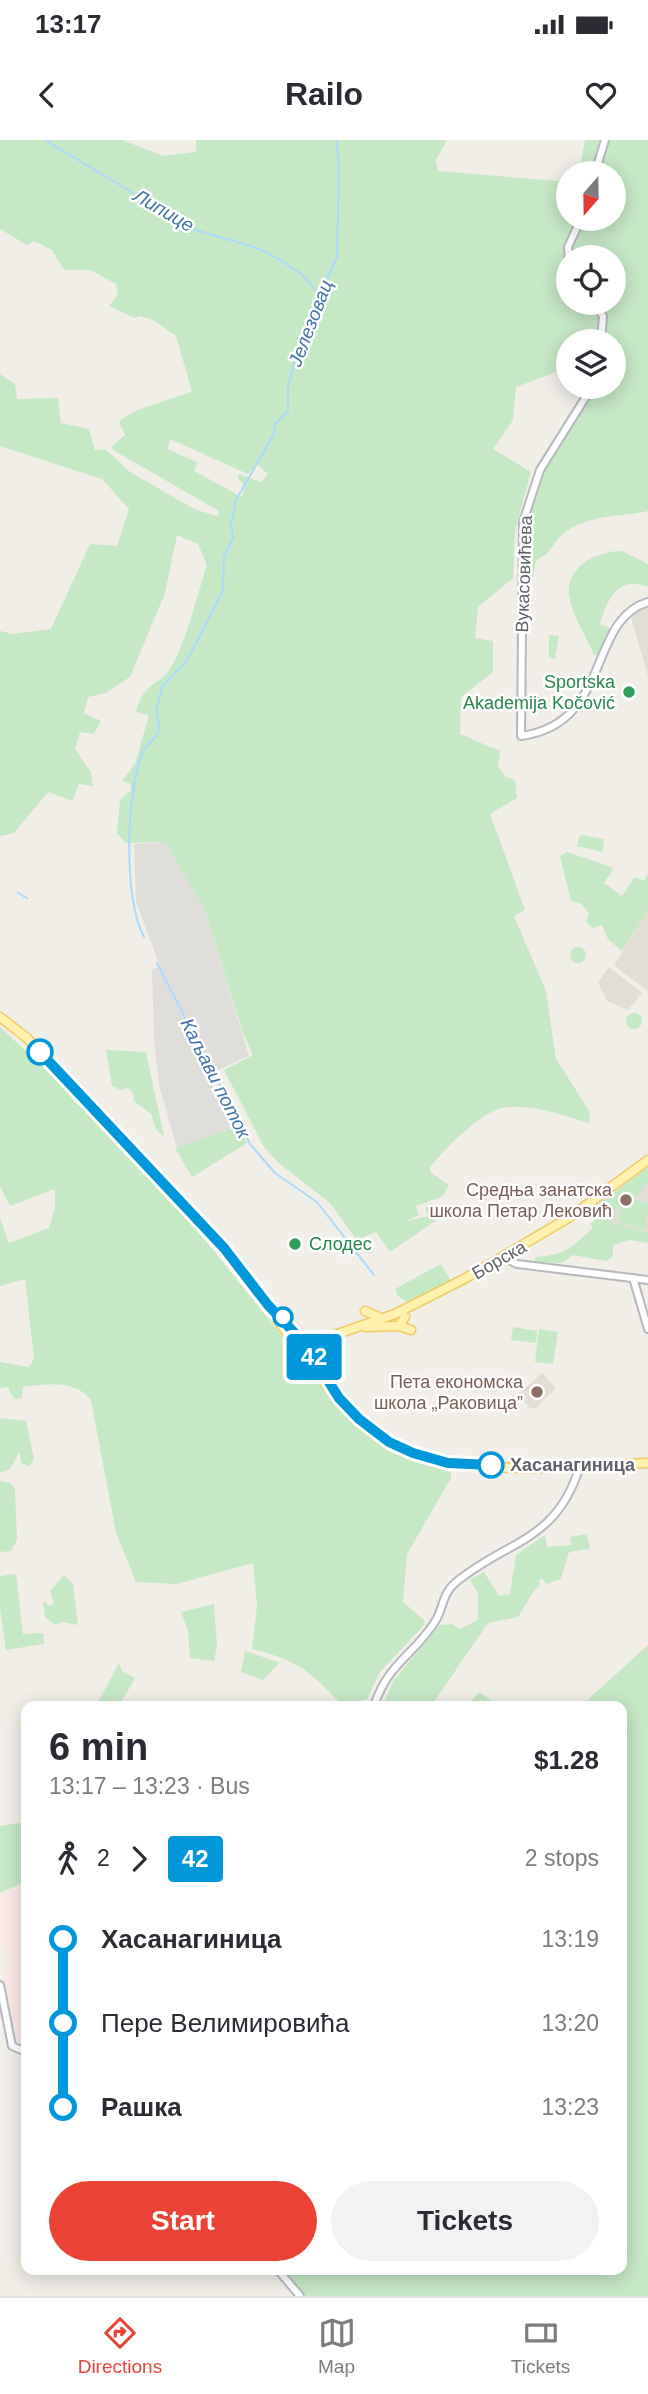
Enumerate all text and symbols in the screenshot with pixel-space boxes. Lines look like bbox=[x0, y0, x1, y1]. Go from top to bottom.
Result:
text: 13:17 bbox=[35, 9, 102, 39]
icon: back bbox=[28, 76, 66, 114]
text: Railo bbox=[285, 76, 363, 112]
icon: heart bbox=[582, 76, 620, 114]
north arrow bbox=[556, 161, 626, 231]
map controls bbox=[556, 161, 626, 399]
water label: Липице bbox=[128, 184, 198, 236]
button: locate bbox=[556, 245, 626, 315]
water label: Јелезовац bbox=[284, 277, 337, 370]
button: layers bbox=[556, 329, 626, 399]
street label: Вукасовићева bbox=[512, 514, 536, 633]
place label: Sportska Akademija Kočović bbox=[463, 672, 616, 713]
marker: Sportska Akademija Kočović bbox=[621, 684, 637, 700]
water label: Каљави поток bbox=[176, 1015, 255, 1143]
unlabelled marker bbox=[27, 1039, 53, 1065]
place label: Средња занатска школа Петар Лековић bbox=[429, 1180, 613, 1221]
marker: Средња занатска школа Петар Лековић bbox=[618, 1192, 634, 1208]
place label: Слодес bbox=[309, 1234, 372, 1254]
marker: Слодес bbox=[287, 1236, 303, 1252]
street label: Борска bbox=[468, 1236, 530, 1283]
unlabelled marker bbox=[273, 1307, 293, 1327]
line badge: 42 bbox=[282, 1334, 346, 1380]
text: 42 bbox=[301, 1343, 327, 1370]
place label: Пета економска школа „Раковица” bbox=[374, 1372, 524, 1413]
marker: Пета економска школа „Раковица” bbox=[529, 1384, 545, 1400]
marker: Хасанагиница bbox=[478, 1452, 504, 1478]
place label: Хасанагиница bbox=[510, 1455, 636, 1475]
text: 6 min bbox=[49, 1726, 148, 1768]
text: $1.28 bbox=[534, 1745, 599, 1775]
text: 13:17 – 13:23 · Bus bbox=[49, 1773, 250, 1799]
icon: walk bbox=[49, 1840, 87, 1878]
icon: forward bbox=[120, 1840, 158, 1878]
text: 2 bbox=[97, 1845, 110, 1871]
text: 42 bbox=[182, 1845, 209, 1872]
text: 2 stops bbox=[525, 1845, 599, 1871]
text: Хасанагиница bbox=[101, 1924, 281, 1954]
text: 13:19 bbox=[541, 1926, 599, 1952]
text: Пере Велимировића bbox=[101, 2008, 350, 2038]
text: 13:20 bbox=[541, 2010, 599, 2036]
text: Рашка bbox=[101, 2092, 182, 2122]
text: 13:23 bbox=[541, 2094, 599, 2120]
button: Start bbox=[49, 2181, 317, 2261]
button: Tickets bbox=[331, 2181, 599, 2261]
tab: Directions bbox=[78, 2314, 162, 2378]
tab: Map bbox=[318, 2314, 356, 2378]
tab: Tickets bbox=[511, 2314, 570, 2378]

